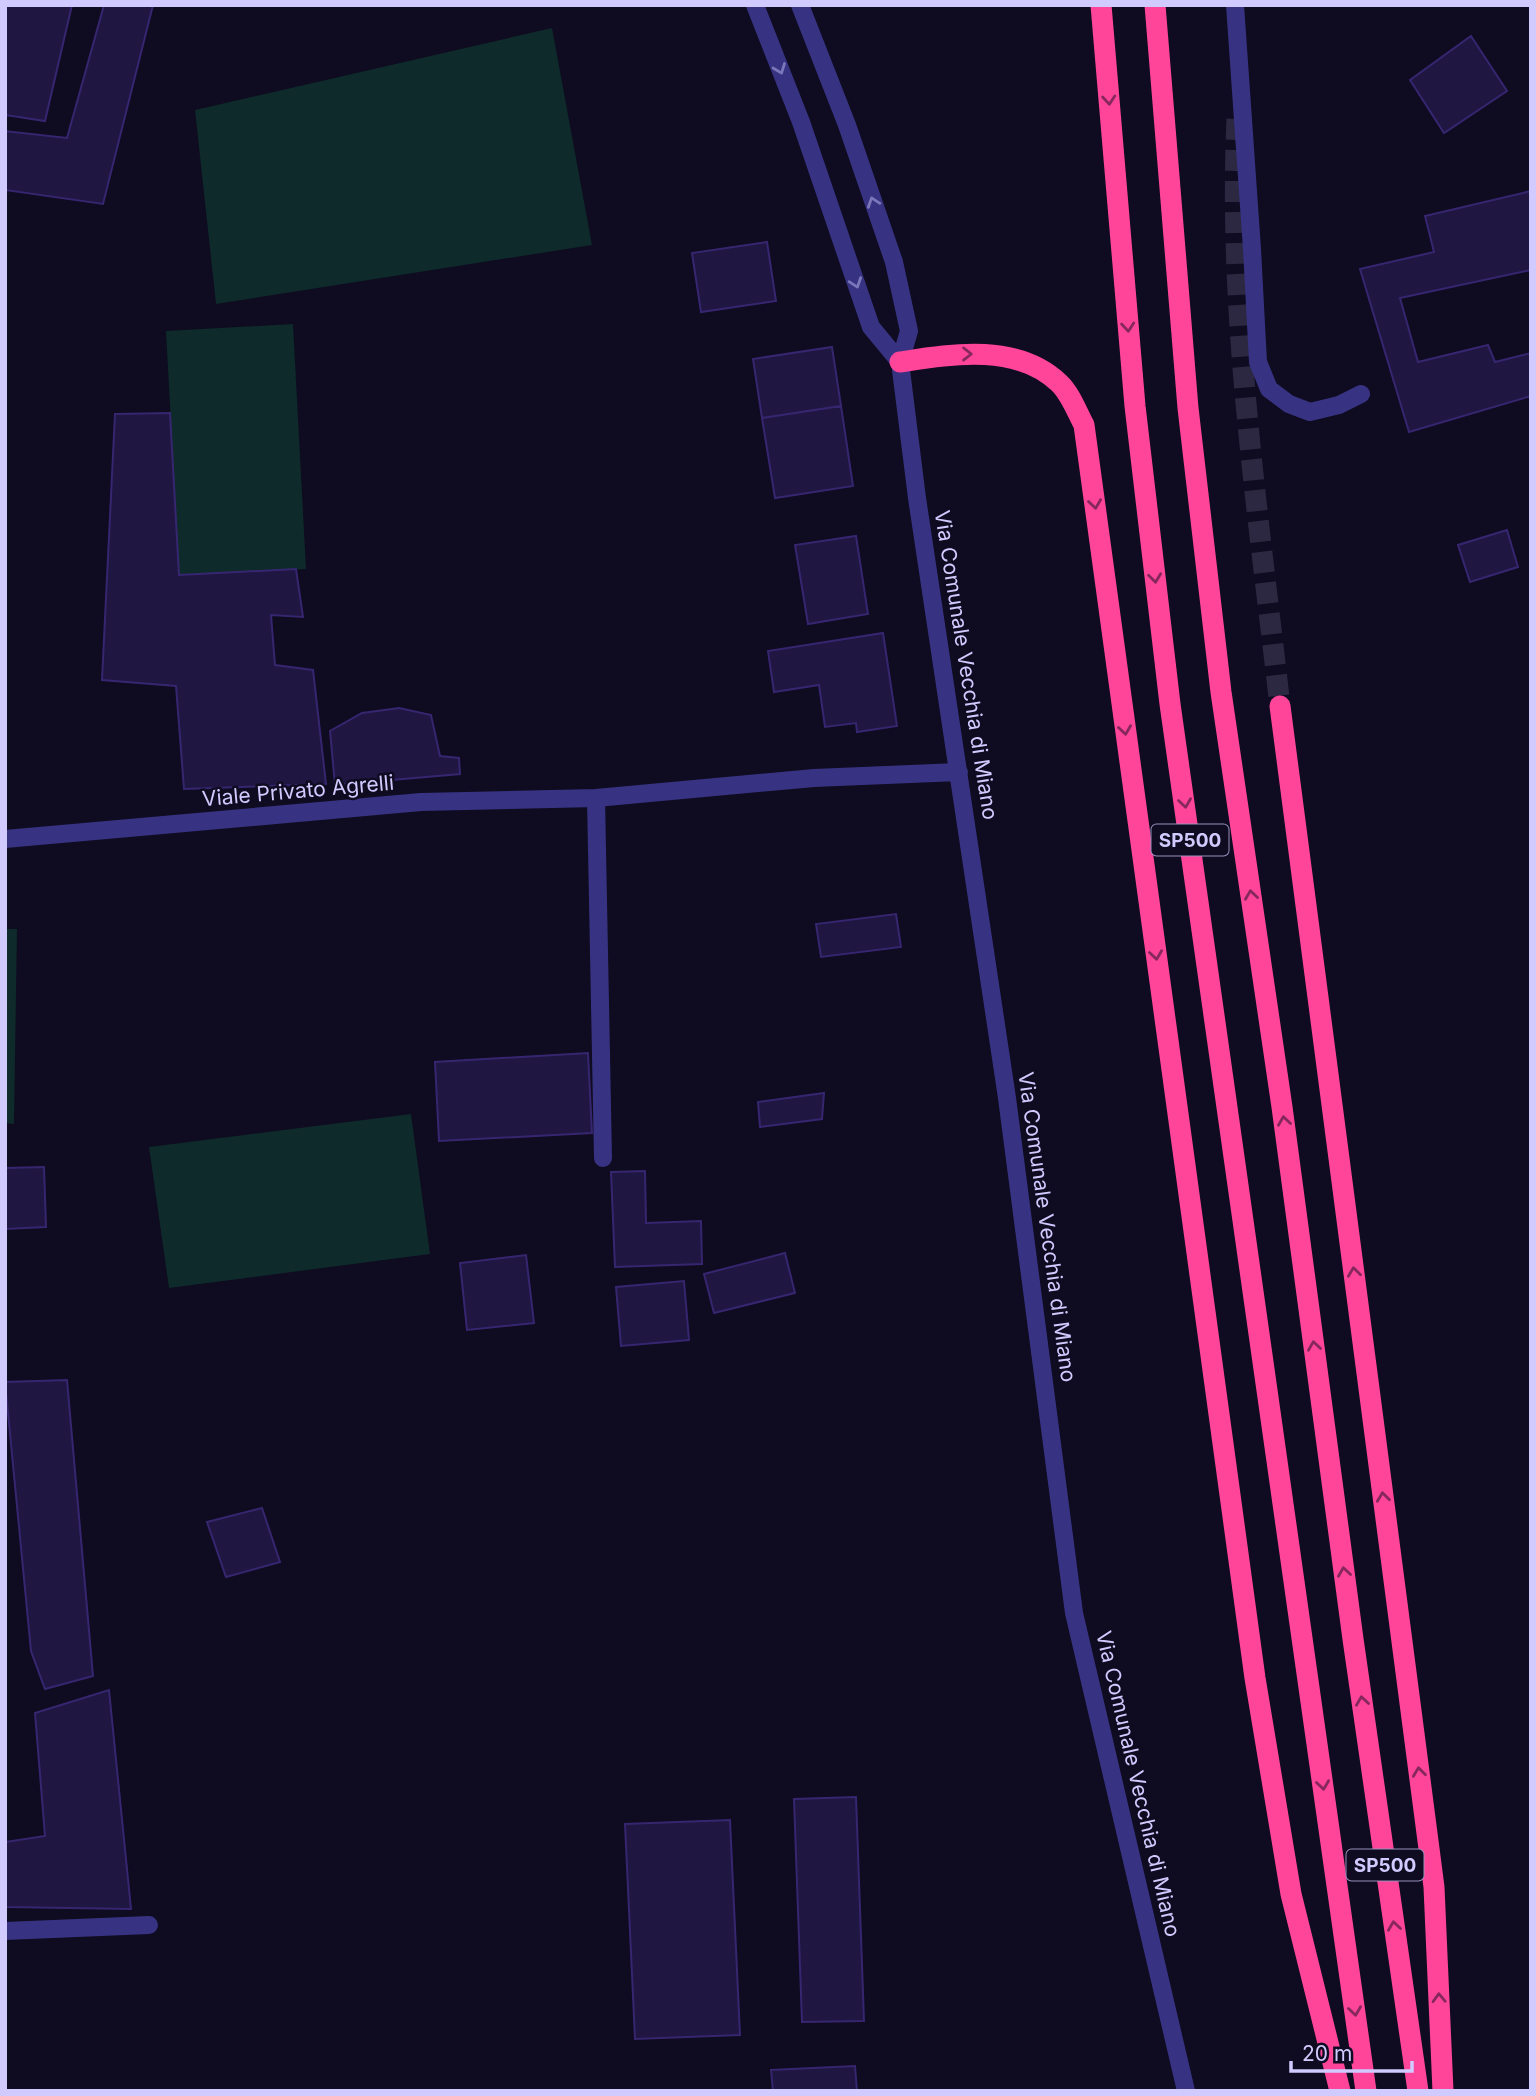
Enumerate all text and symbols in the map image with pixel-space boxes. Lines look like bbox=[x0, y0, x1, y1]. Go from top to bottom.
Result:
one-way arrow bbox=[771, 62, 785, 74]
one-way arrow bbox=[1101, 95, 1116, 106]
one-way arrow bbox=[867, 196, 881, 209]
one-way arrow bbox=[848, 276, 862, 289]
one-way arrow bbox=[1120, 322, 1135, 333]
one-way arrow bbox=[963, 346, 973, 362]
one-way arrow bbox=[1087, 499, 1102, 510]
street label: Via Comunale Vecchia di Miano bbox=[930, 508, 1003, 821]
one-way arrow bbox=[1148, 572, 1163, 583]
one-way arrow bbox=[1118, 724, 1133, 736]
street label: Viale Privato Agrelli bbox=[201, 770, 395, 811]
one-way arrow bbox=[1177, 797, 1192, 809]
road number: SP500 bbox=[1152, 824, 1228, 856]
one-way arrow bbox=[1244, 890, 1259, 901]
one-way arrow bbox=[1149, 949, 1164, 961]
street label: Via Comunale Vecchia di Miano bbox=[1013, 1070, 1082, 1384]
one-way arrow bbox=[1276, 1115, 1291, 1126]
one-way arrow bbox=[1347, 1266, 1362, 1278]
one-way arrow bbox=[1307, 1340, 1322, 1352]
one-way arrow bbox=[1376, 1492, 1391, 1503]
one-way arrow bbox=[1337, 1566, 1352, 1577]
street label: Via Comunale Vecchia di Miano bbox=[1091, 1629, 1186, 1939]
one-way arrow bbox=[1355, 1695, 1370, 1707]
one-way arrow bbox=[1412, 1766, 1427, 1778]
one-way arrow bbox=[1315, 1780, 1330, 1791]
road number: SP500 bbox=[1346, 1850, 1424, 1881]
one-way arrow bbox=[1387, 1920, 1402, 1932]
one-way arrow bbox=[1431, 1992, 1446, 2003]
one-way arrow bbox=[1347, 2005, 1362, 2016]
scale bar bbox=[1291, 2030, 1412, 2074]
text: 20 m bbox=[1302, 2041, 1352, 2066]

